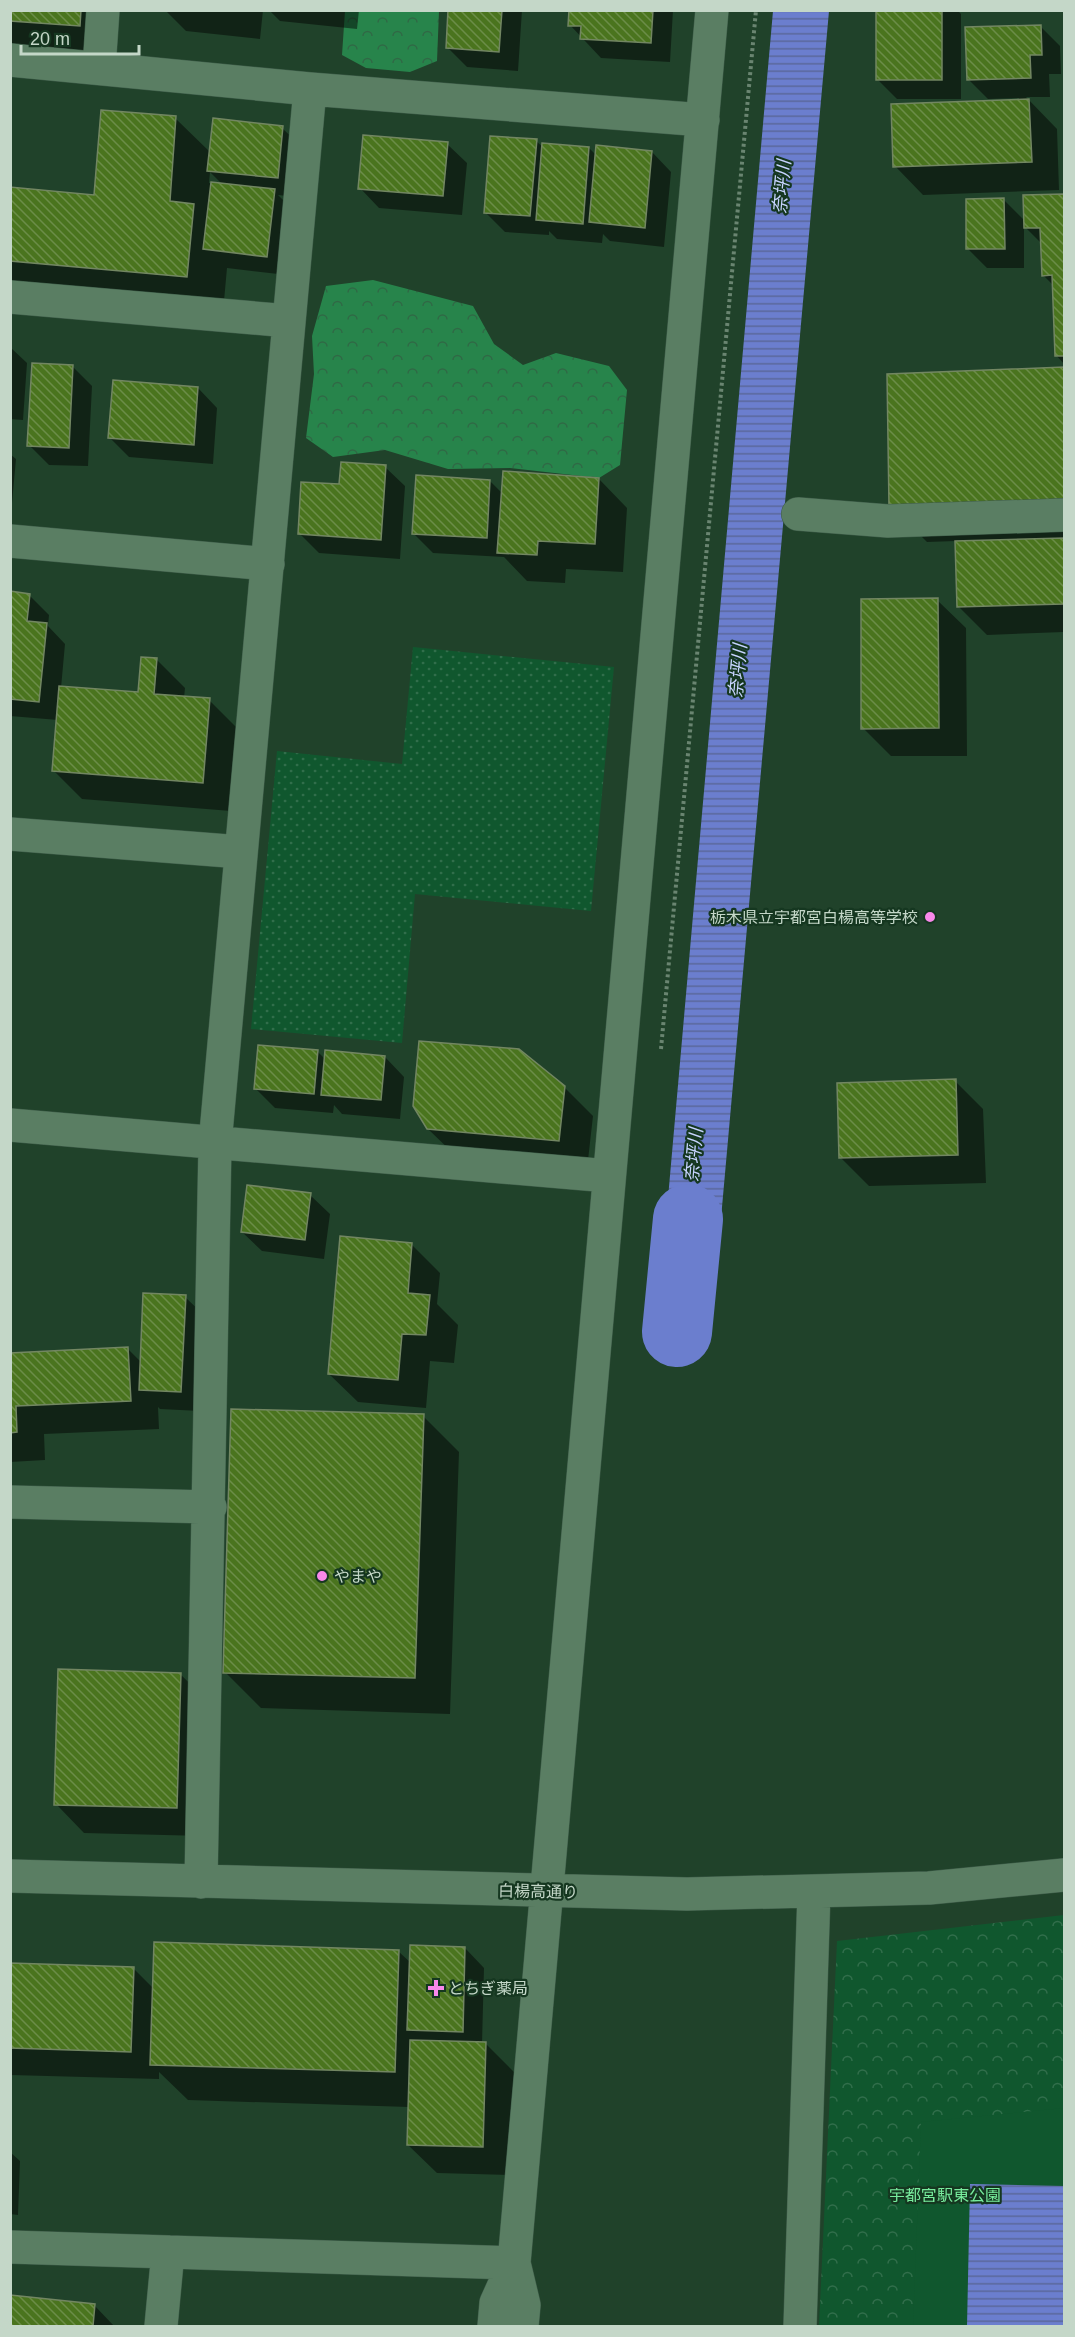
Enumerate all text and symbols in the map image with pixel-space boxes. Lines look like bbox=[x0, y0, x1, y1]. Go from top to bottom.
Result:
scale bar bbox=[21, 18, 140, 56]
text: 20 m bbox=[30, 29, 70, 49]
water label: 奈坪川 bbox=[770, 157, 794, 215]
water label: 奈坪川 bbox=[726, 641, 750, 699]
place label: 栃木県立宇都宮白楊高等学校 bbox=[710, 909, 918, 926]
marker: 栃木県立宇都宮白楊高等学校 bbox=[923, 910, 937, 924]
water label: 奈坪川 bbox=[682, 1125, 706, 1183]
place label: やまや bbox=[334, 1568, 382, 1585]
marker: やまや bbox=[315, 1569, 329, 1583]
street label: 白楊高通り bbox=[498, 1882, 578, 1901]
place label: とちぎ薬局 bbox=[448, 1980, 528, 1997]
marker: とちぎ薬局 bbox=[429, 1981, 443, 1995]
park label: 宇都宮駅東公園 bbox=[889, 2187, 1001, 2204]

